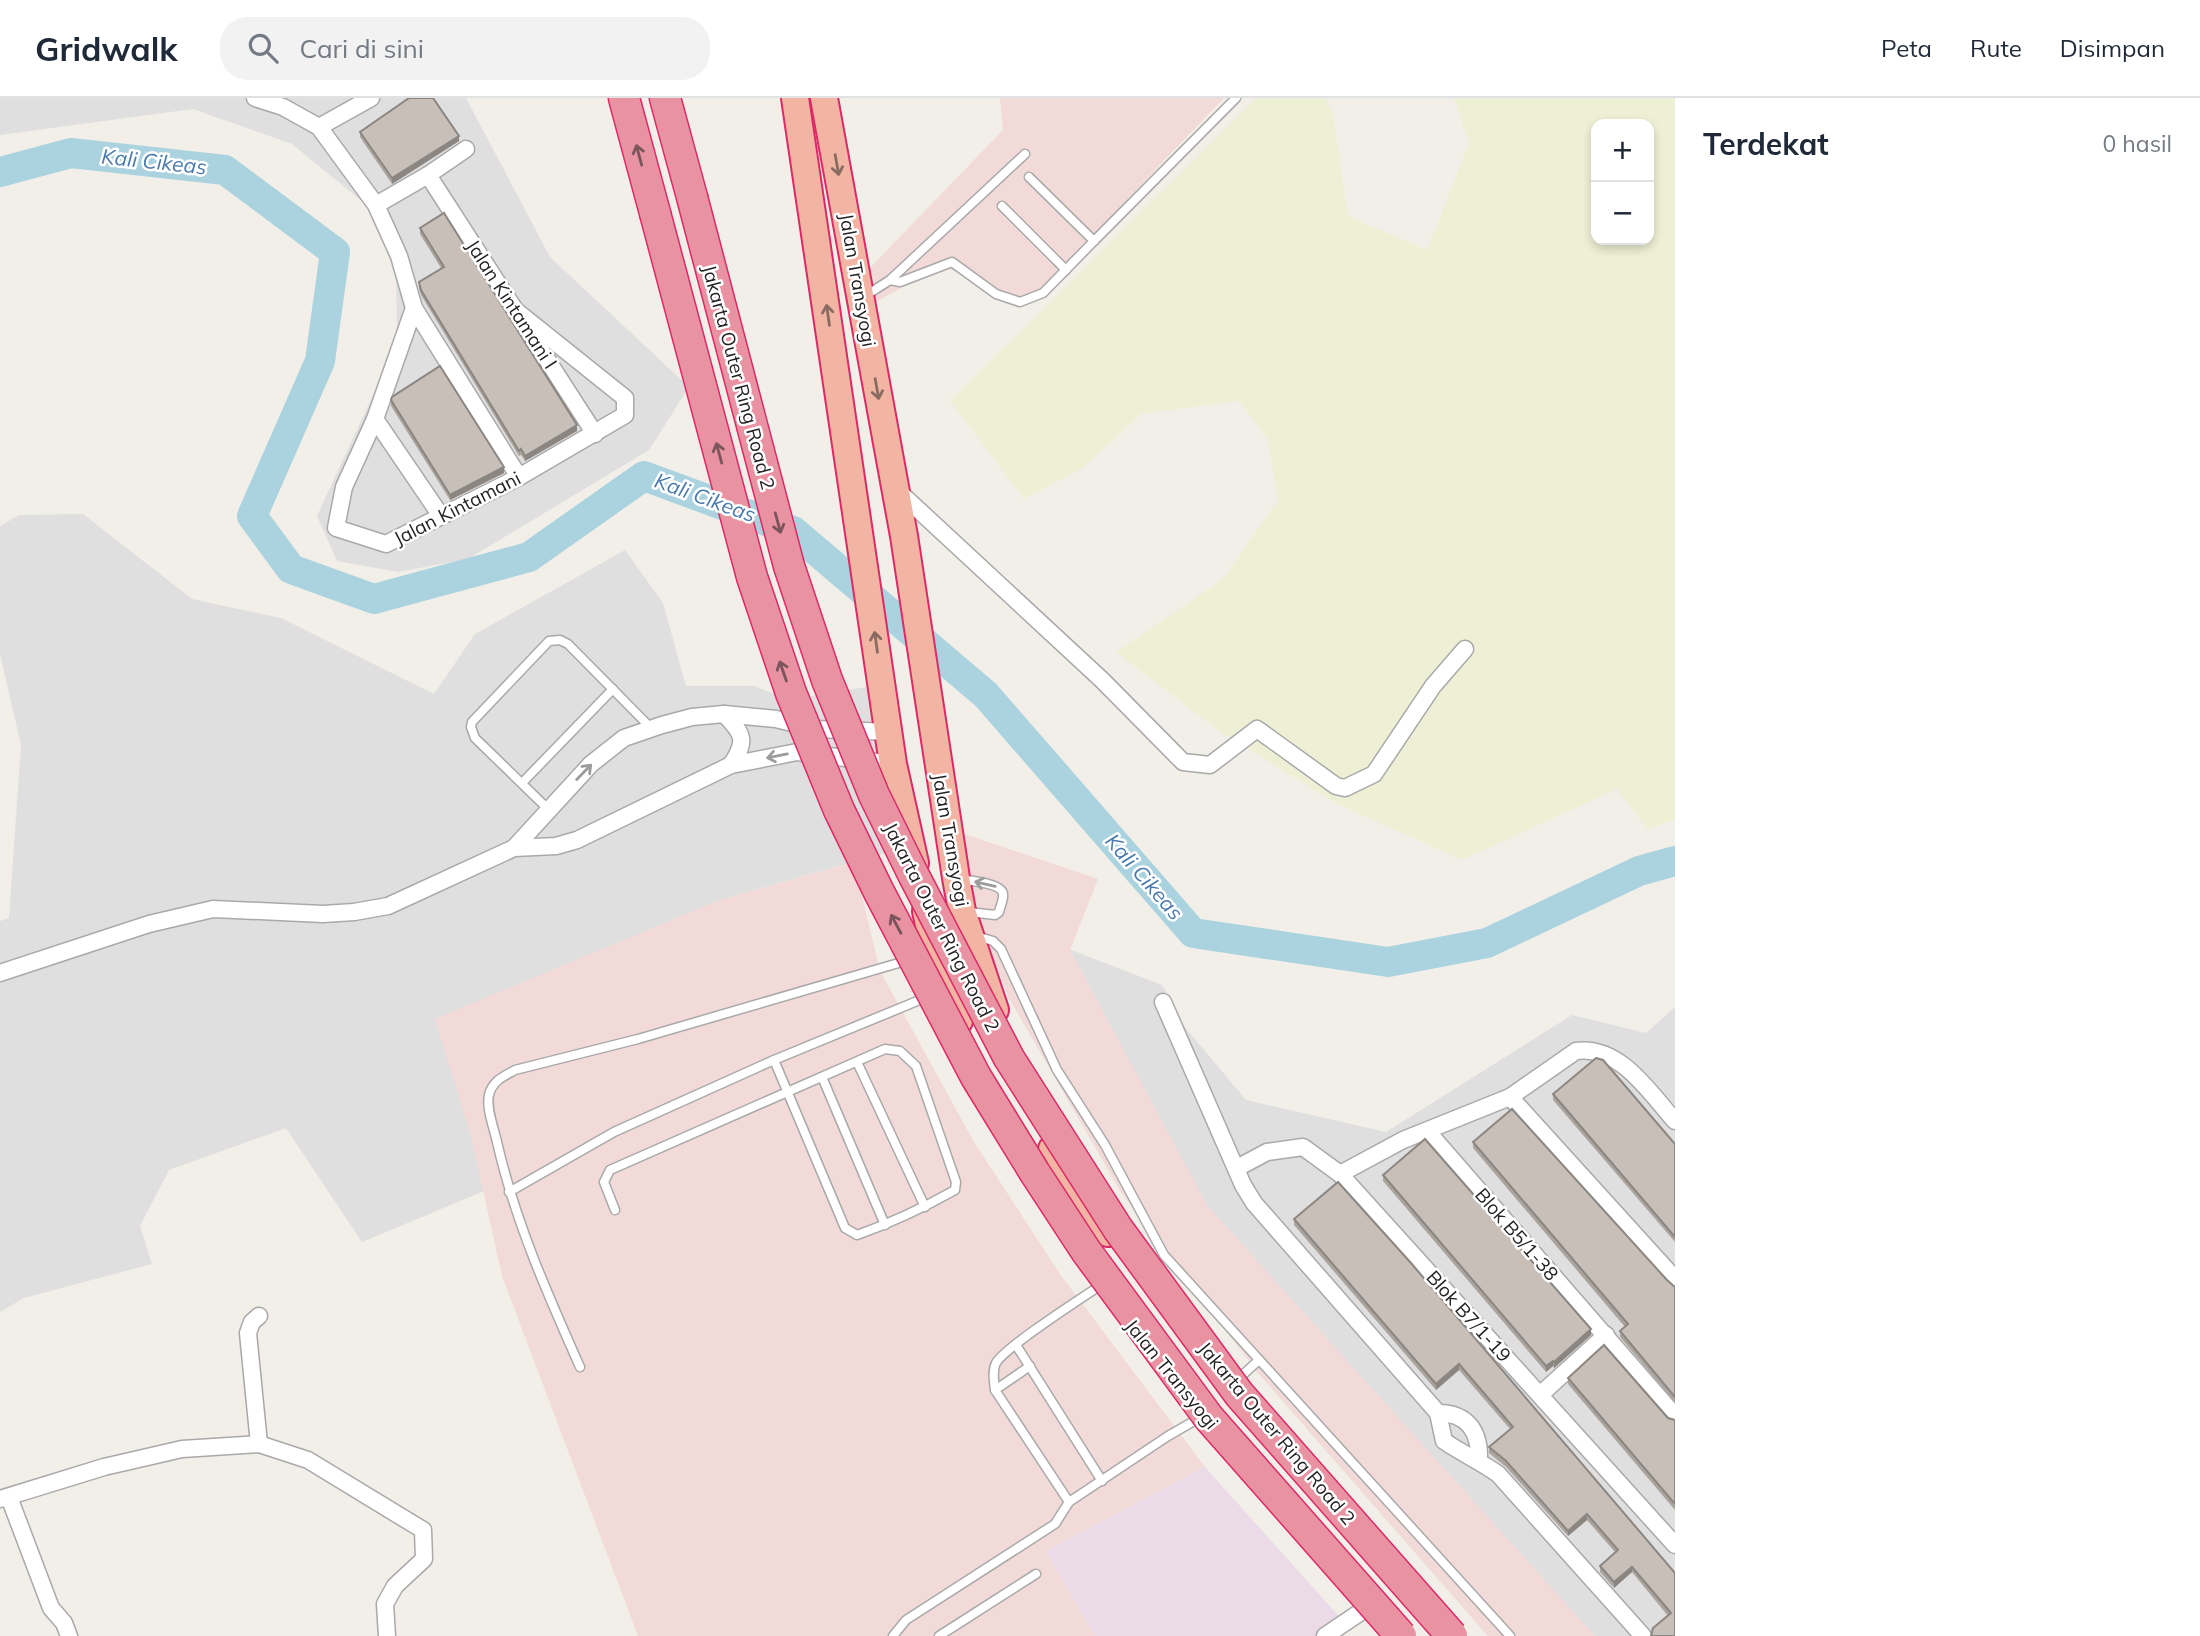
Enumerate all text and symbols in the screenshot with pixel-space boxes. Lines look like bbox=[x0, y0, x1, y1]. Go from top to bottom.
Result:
search box bbox=[220, 17, 710, 80]
text: Gridwalk bbox=[35, 28, 178, 69]
icon: search bbox=[244, 29, 282, 67]
text: Cari di sini bbox=[300, 32, 424, 65]
text: Peta bbox=[1881, 33, 1932, 63]
text: Rute bbox=[1970, 33, 2022, 63]
text: Disimpan bbox=[2060, 33, 2165, 63]
map controls bbox=[1591, 119, 1654, 245]
button: + bbox=[1591, 119, 1654, 182]
text: Terdekat bbox=[1703, 125, 1829, 163]
text: 0 hasil bbox=[2103, 129, 2172, 158]
water label: Kali Cikeas bbox=[100, 143, 208, 179]
one-way arrow bbox=[632, 144, 645, 166]
one-way arrow bbox=[830, 153, 844, 176]
button: − bbox=[1591, 182, 1654, 245]
street label: Jalan Transyogi bbox=[834, 211, 882, 349]
street label: Jalan Kintamani I bbox=[461, 235, 563, 373]
street label: Jakarta Outer Ring Road 2 bbox=[697, 262, 781, 492]
one-way arrow bbox=[821, 304, 834, 326]
one-way arrow bbox=[871, 377, 884, 400]
one-way arrow bbox=[712, 443, 725, 465]
street label: Jalan Kintamani bbox=[390, 466, 524, 550]
water label: Kali Cikeas bbox=[651, 467, 759, 527]
one-way arrow bbox=[772, 512, 785, 534]
one-way arrow bbox=[869, 631, 882, 654]
one-way arrow bbox=[776, 661, 789, 683]
one-way arrow bbox=[766, 750, 789, 763]
one-way arrow bbox=[575, 764, 592, 781]
street label: Jalan Transyogi bbox=[927, 771, 975, 909]
street label: Jakarta Outer Ring Road 2 bbox=[879, 818, 1005, 1036]
water label: Kali Cikeas bbox=[1100, 828, 1189, 925]
one-way arrow bbox=[974, 877, 997, 890]
one-way arrow bbox=[888, 914, 902, 935]
street label: Blok B5/1-38 bbox=[1470, 1183, 1564, 1285]
street label: Blok B7/1-19 bbox=[1422, 1265, 1516, 1367]
street label: Jalan Transyogi bbox=[1120, 1314, 1224, 1434]
street label: Jakarta Outer Ring Road 2 bbox=[1193, 1337, 1361, 1529]

